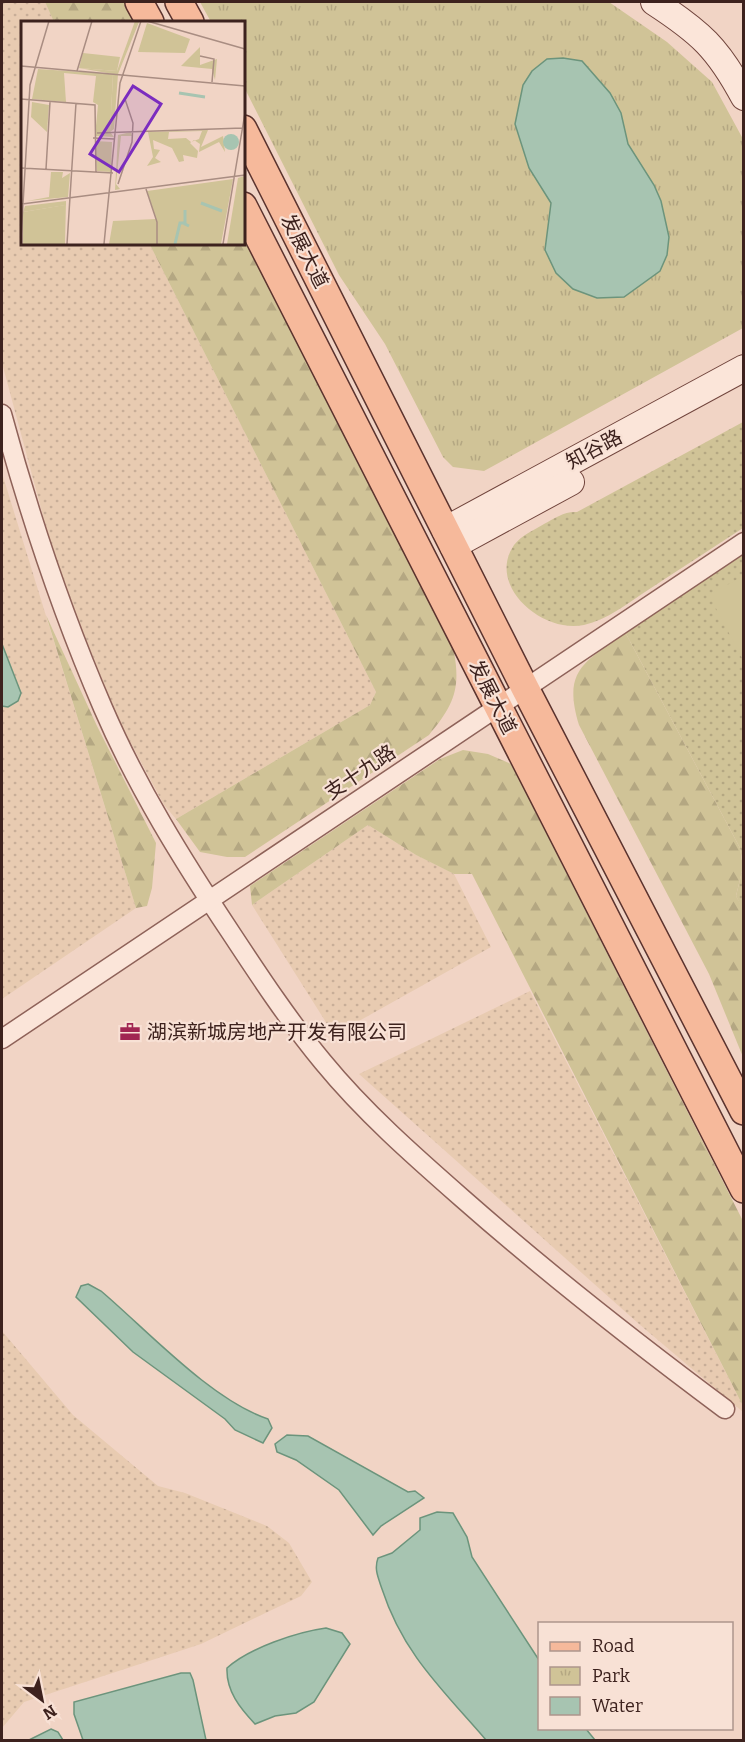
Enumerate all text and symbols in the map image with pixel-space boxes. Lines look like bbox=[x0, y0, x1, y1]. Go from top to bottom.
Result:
inset map bbox=[21, 21, 244, 244]
street label: 发展大道 bbox=[276, 210, 334, 292]
street label: 知谷路 bbox=[562, 424, 626, 474]
street label: 发展大道 bbox=[464, 656, 522, 738]
street label: 支十九路 bbox=[320, 740, 400, 804]
office icon: 湖滨新城房地产开发有限公司 bbox=[118, 1020, 142, 1044]
place label: 湖滨新城房地产开发有限公司 bbox=[147, 1020, 407, 1044]
legend bbox=[538, 1622, 733, 1730]
text: Road bbox=[592, 1635, 635, 1657]
text: Park bbox=[592, 1665, 631, 1687]
north arrow bbox=[12, 1670, 72, 1730]
text: Water bbox=[592, 1695, 643, 1717]
text: N bbox=[39, 1701, 60, 1724]

